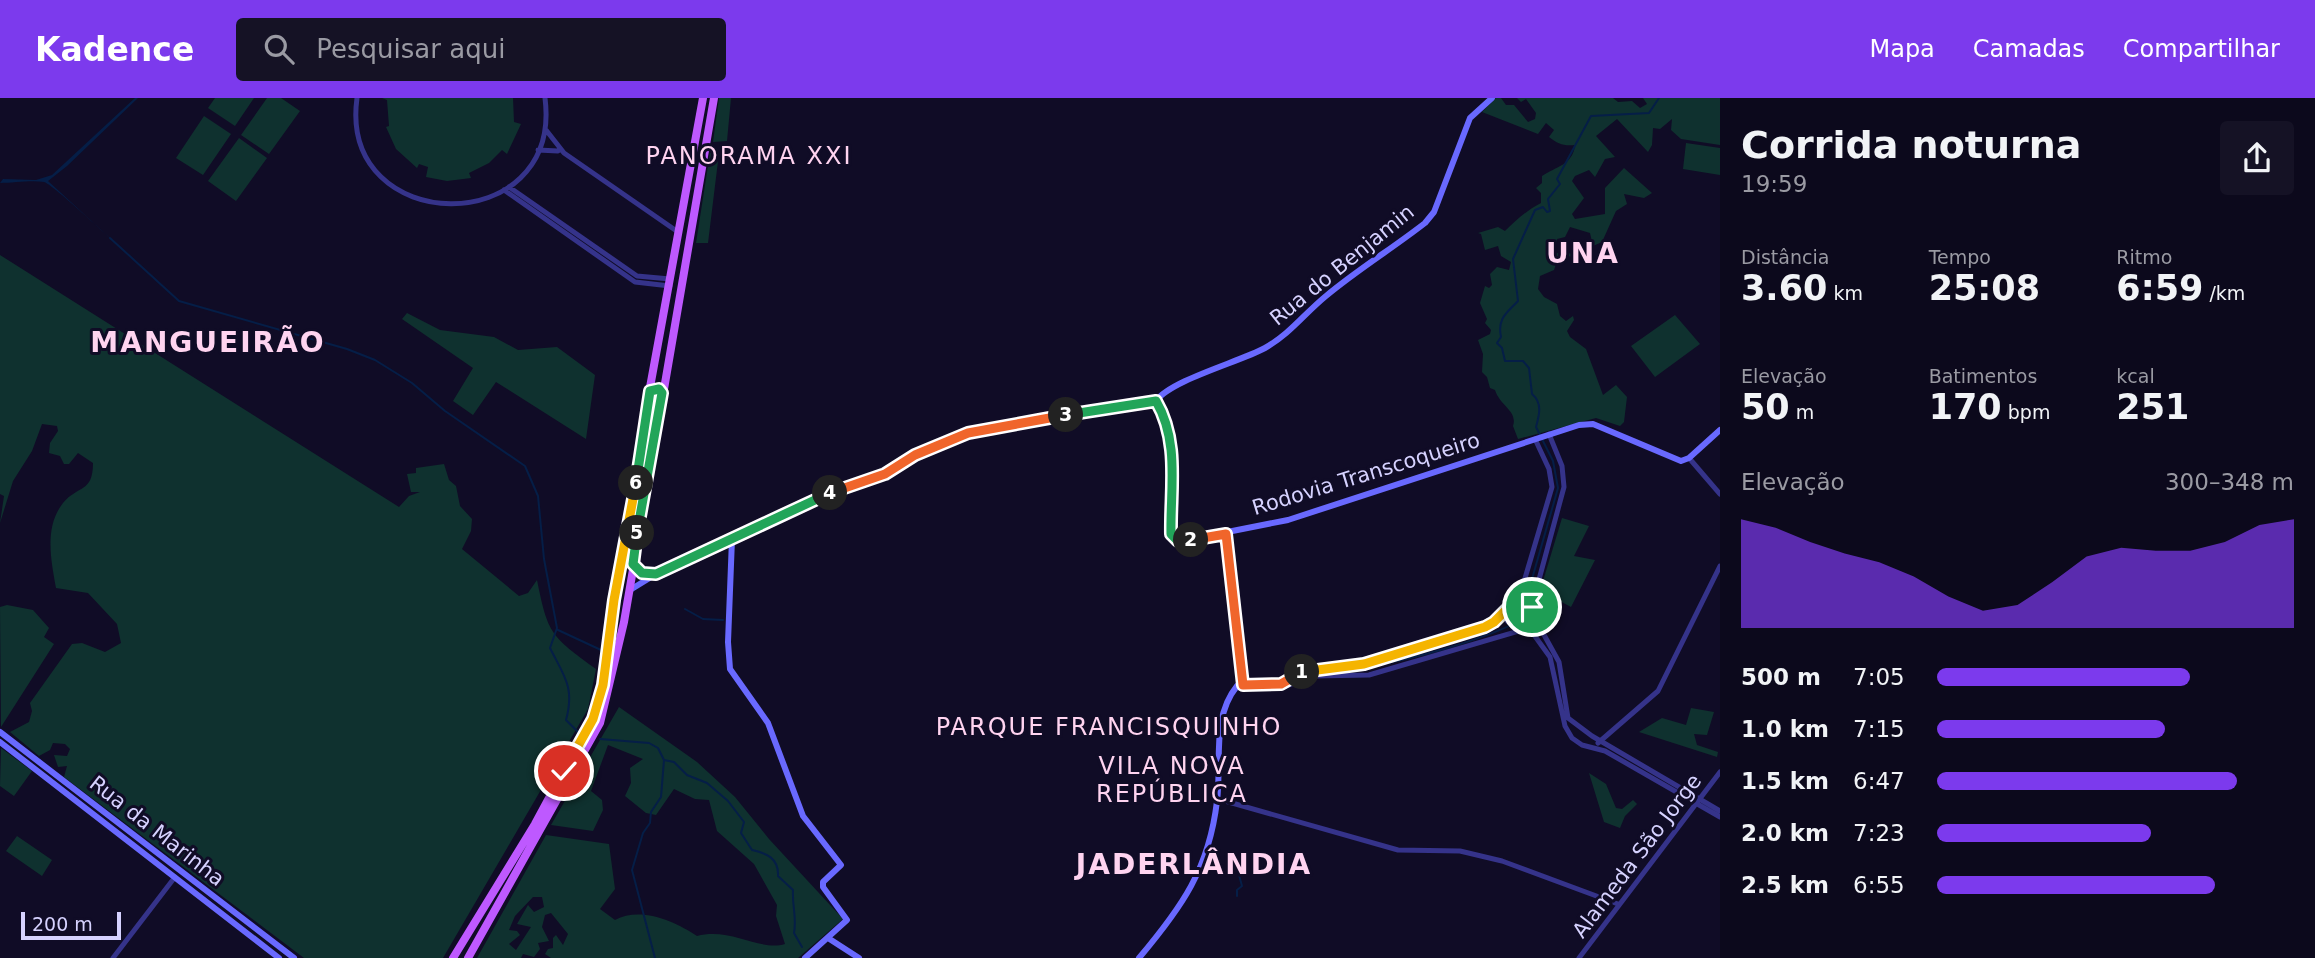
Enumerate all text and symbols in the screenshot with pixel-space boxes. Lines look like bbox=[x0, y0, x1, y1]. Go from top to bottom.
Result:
search box bbox=[236, 18, 726, 81]
text: Kadence bbox=[35, 30, 194, 69]
icon: search bbox=[260, 30, 298, 68]
text: Pesquisar aqui bbox=[316, 34, 505, 64]
text: Mapa bbox=[1869, 35, 1935, 63]
text: Camadas bbox=[1973, 35, 2085, 63]
text: Compartilhar bbox=[2123, 35, 2280, 63]
button: share bbox=[2220, 121, 2294, 195]
text: Corrida noturna bbox=[1741, 123, 2081, 167]
district label: PANORAMA XXI bbox=[645, 142, 853, 170]
text: 19:59 bbox=[1741, 171, 1807, 197]
street label: Rua do Benjamin bbox=[1265, 200, 1419, 330]
district label: UNA bbox=[1546, 237, 1620, 270]
text: Distância bbox=[1741, 246, 1829, 268]
text: Tempo bbox=[1929, 246, 1991, 268]
text: Ritmo bbox=[2116, 246, 2172, 268]
text: 3.60 bbox=[1741, 268, 1827, 308]
text: 25:08 bbox=[1929, 268, 2040, 308]
text: 6:59 bbox=[2116, 268, 2203, 308]
text: km bbox=[1827, 282, 1863, 304]
text: /km bbox=[2203, 282, 2245, 304]
district label: MANGUEIRÃO bbox=[90, 325, 326, 359]
text: Elevação bbox=[1741, 365, 1827, 387]
text: Batimentos bbox=[1929, 365, 2037, 387]
text: kcal bbox=[2116, 365, 2155, 387]
text: 50 bbox=[1741, 387, 1790, 427]
text: 170 bbox=[1929, 387, 2002, 427]
text: 251 bbox=[2116, 387, 2189, 427]
pin: 3 bbox=[1048, 398, 1084, 432]
text: m bbox=[1790, 401, 1814, 423]
text: bpm bbox=[2002, 401, 2050, 423]
text: 3 bbox=[1059, 403, 1072, 425]
street label: Rodovia Transcoqueiro bbox=[1249, 428, 1483, 520]
pin: 6 bbox=[618, 466, 654, 500]
text: Elevação bbox=[1741, 469, 1845, 495]
text: 300–348 m bbox=[2165, 469, 2294, 495]
text: 6 bbox=[629, 471, 642, 493]
pin: 4 bbox=[812, 476, 848, 510]
text: 4 bbox=[823, 481, 836, 503]
pin: 5 bbox=[620, 516, 654, 550]
text: 5 bbox=[630, 521, 643, 543]
pin: 2 bbox=[1174, 522, 1208, 558]
text: 2 bbox=[1184, 528, 1197, 550]
pin bbox=[1502, 577, 1562, 637]
icon: arrive bbox=[1513, 588, 1551, 626]
pin: 1 bbox=[1284, 654, 1320, 690]
text: 1 bbox=[1295, 660, 1308, 682]
text: 500 m bbox=[1741, 664, 1821, 690]
text: 7:05 bbox=[1853, 664, 1905, 690]
district label: PARQUE FRANCISQUINHO bbox=[936, 713, 1282, 741]
text: 1.0 km bbox=[1741, 716, 1829, 742]
text: 7:15 bbox=[1853, 716, 1905, 742]
pin bbox=[534, 741, 594, 801]
icon: check bbox=[545, 752, 583, 790]
district label: VILA NOVA REPÚBLICA bbox=[1096, 752, 1248, 808]
text: 1.5 km bbox=[1741, 768, 1829, 794]
text: 6:47 bbox=[1853, 768, 1905, 794]
street label: Alameda São Jorge bbox=[1568, 769, 1706, 943]
street label: Rua da Marinha bbox=[85, 771, 229, 891]
text: 2.0 km bbox=[1741, 820, 1829, 846]
text: 7:23 bbox=[1853, 820, 1905, 846]
district label: JADERLÂNDIA bbox=[1074, 847, 1312, 881]
text: 2.5 km bbox=[1741, 872, 1829, 898]
text: 6:55 bbox=[1853, 872, 1905, 898]
scale bar bbox=[21, 909, 121, 941]
text: 200 m bbox=[32, 913, 93, 935]

